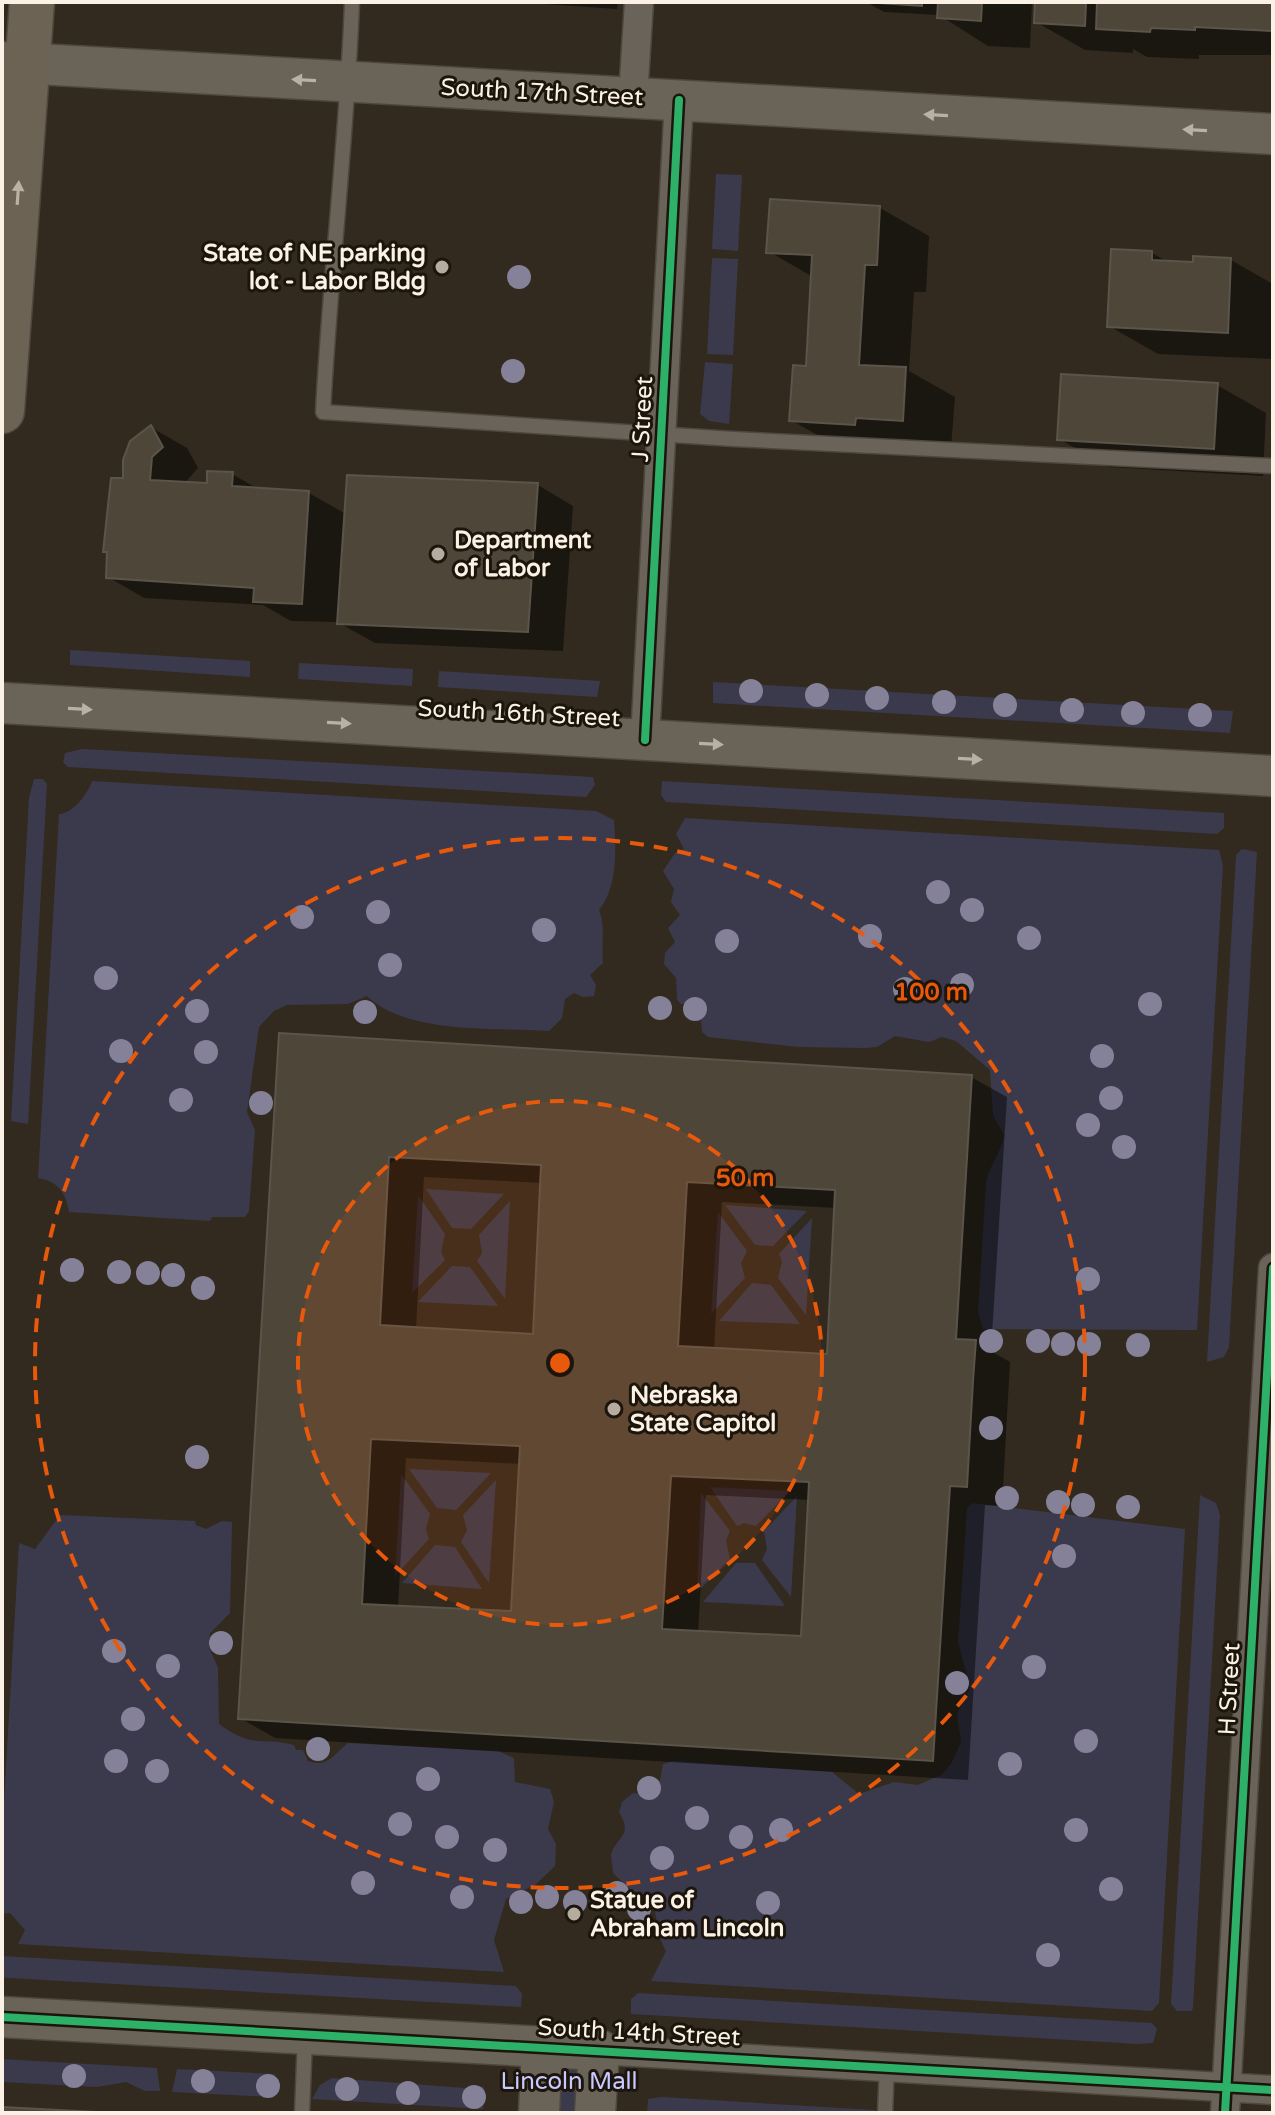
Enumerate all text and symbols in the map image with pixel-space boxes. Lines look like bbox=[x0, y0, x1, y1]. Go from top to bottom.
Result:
one-way arrow bbox=[291, 73, 316, 86]
street label: South 17th Street bbox=[440, 73, 644, 112]
one-way arrow bbox=[923, 108, 948, 121]
one-way arrow bbox=[1182, 123, 1207, 136]
one-way arrow bbox=[12, 180, 25, 205]
place label: State of NE parking lot - Labor Bldg bbox=[203, 239, 426, 296]
marker: State of NE parking lot - Labor Bldg bbox=[433, 258, 451, 276]
street label: J Street bbox=[626, 375, 659, 463]
place label: Department of Labor bbox=[454, 526, 592, 583]
marker: Department of Labor bbox=[429, 545, 447, 563]
street label: South 16th Street bbox=[417, 694, 621, 733]
one-way arrow bbox=[68, 703, 93, 716]
one-way arrow bbox=[327, 717, 352, 730]
one-way arrow bbox=[699, 738, 724, 751]
one-way arrow bbox=[958, 753, 983, 766]
text: 100 m bbox=[894, 978, 968, 1007]
text: 50 m bbox=[716, 1164, 774, 1193]
centre of rings bbox=[546, 1349, 574, 1377]
place label: Nebraska State Capitol bbox=[630, 1381, 776, 1438]
marker: Nebraska State Capitol bbox=[605, 1400, 623, 1418]
street label: H Street bbox=[1213, 1642, 1246, 1736]
place label: Statue of Abraham Lincoln bbox=[590, 1886, 784, 1943]
marker: Statue of Abraham Lincoln bbox=[565, 1905, 583, 1923]
street label: South 14th Street bbox=[537, 2013, 741, 2052]
park label: Lincoln Mall bbox=[500, 2067, 638, 2096]

